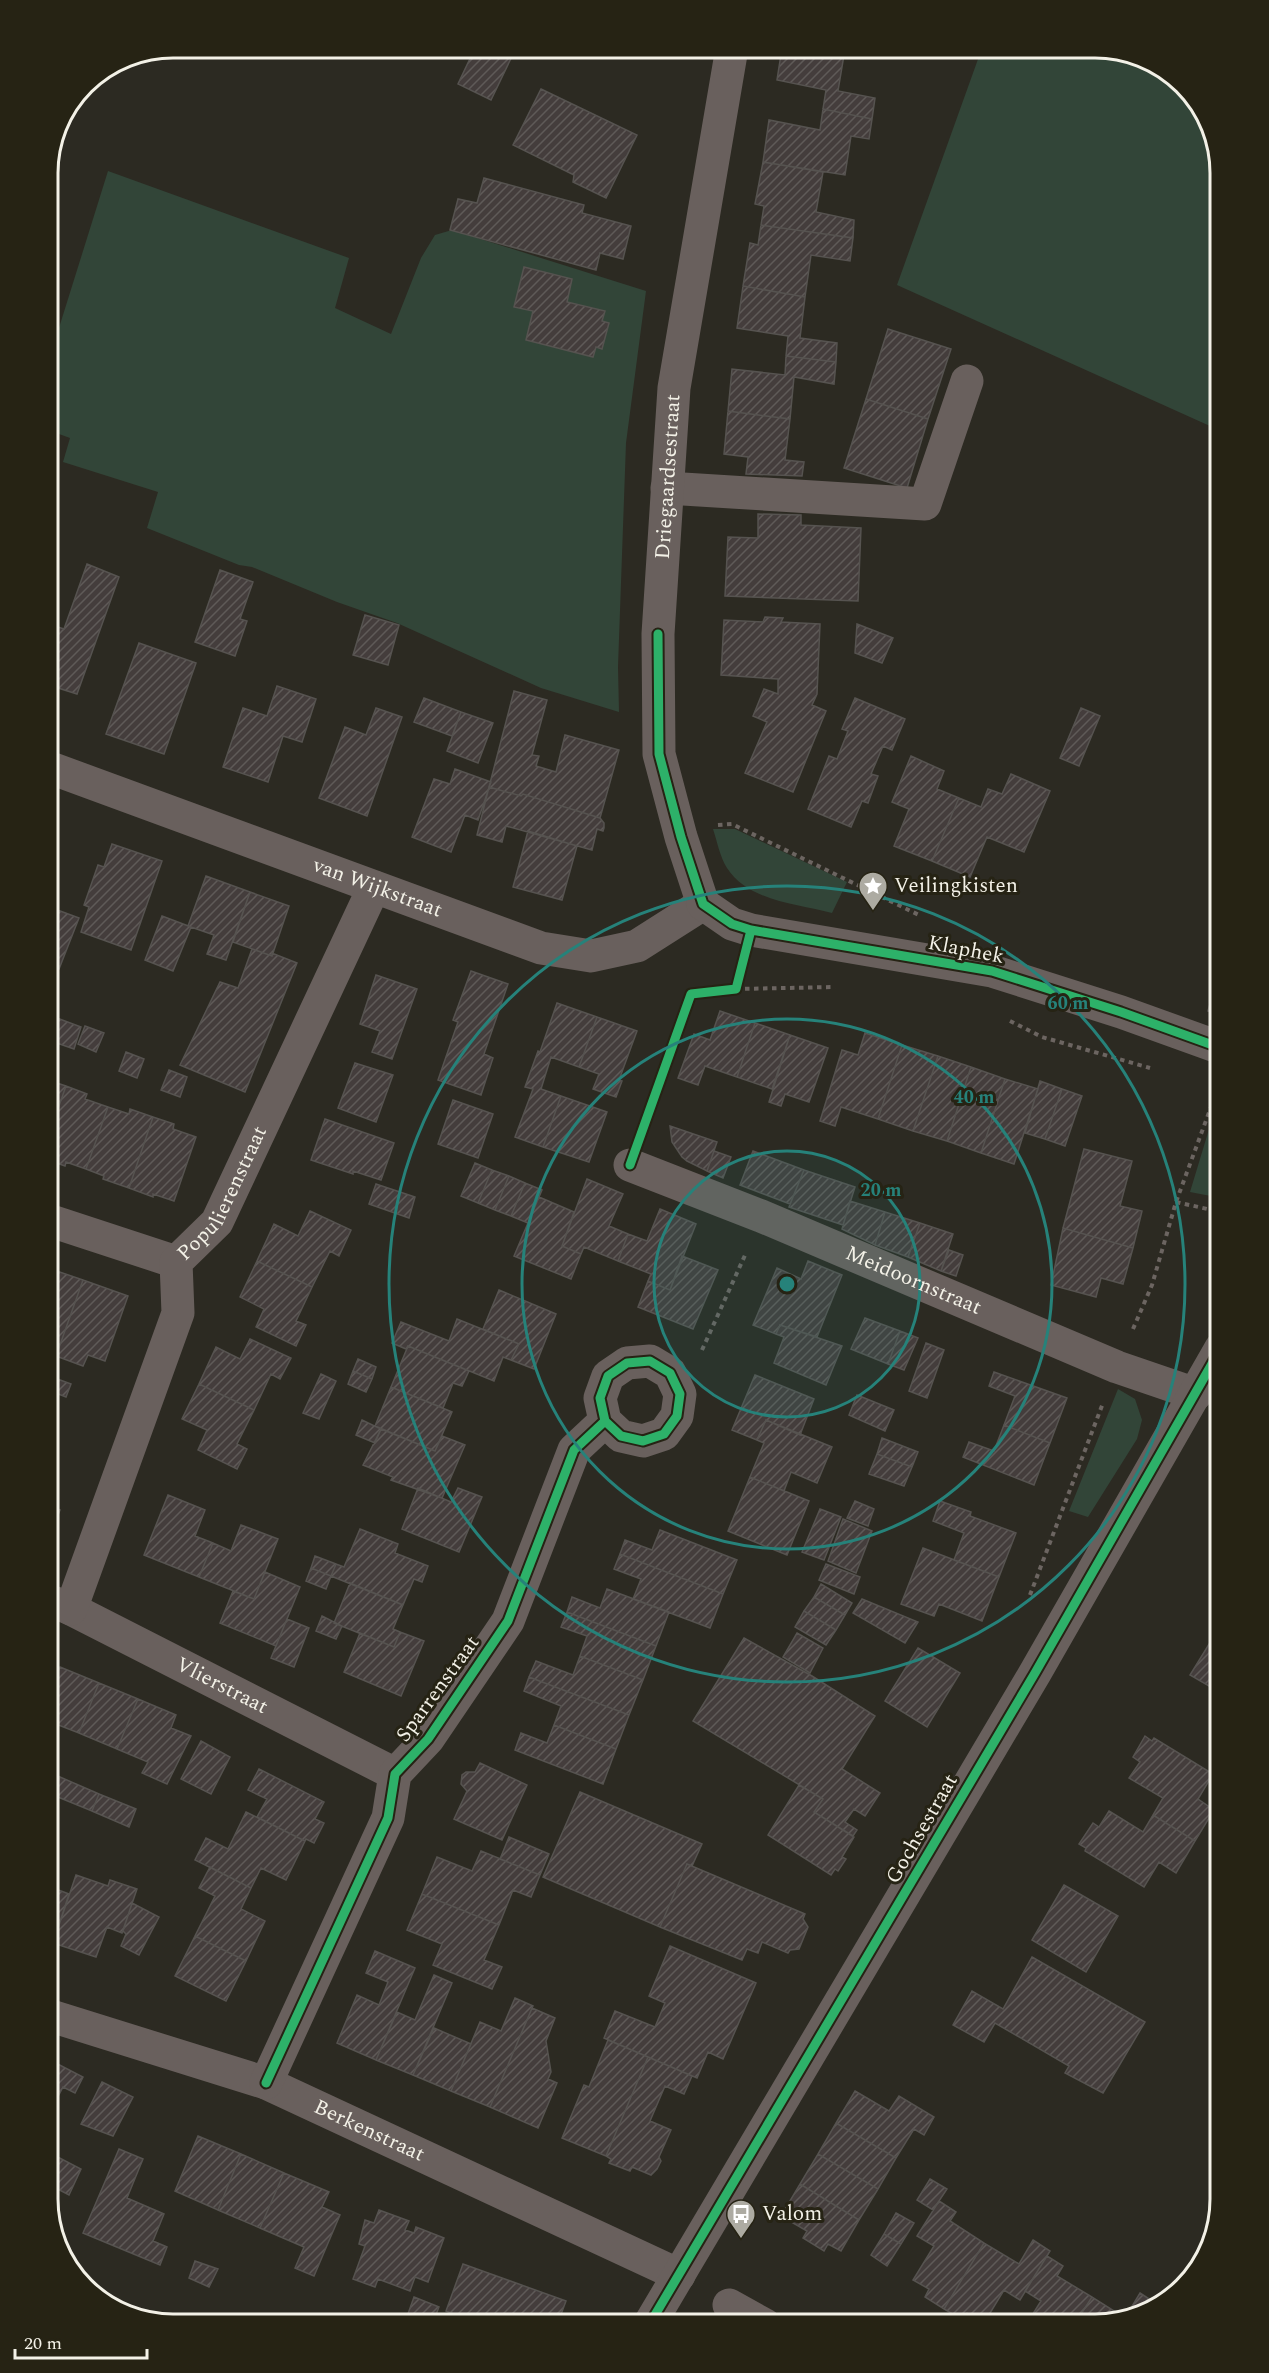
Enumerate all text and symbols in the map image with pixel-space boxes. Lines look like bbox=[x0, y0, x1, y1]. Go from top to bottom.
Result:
street label: Driegaardsestraat bbox=[647, 393, 690, 560]
street label: van Wijkstraat bbox=[307, 849, 447, 926]
place icon: Veilingkisten bbox=[857, 870, 889, 912]
place label: Veilingkisten bbox=[894, 870, 1018, 902]
street label: Klaphek bbox=[925, 927, 1007, 973]
text: 60 m bbox=[1048, 990, 1088, 1017]
text: 40 m bbox=[954, 1084, 994, 1111]
street label: Populierenstraat bbox=[170, 1121, 276, 1269]
text: 20 m bbox=[861, 1177, 901, 1204]
street label: Meidoornstraat bbox=[840, 1238, 986, 1324]
centre of rings bbox=[777, 1274, 797, 1294]
street label: Sparrenstraat bbox=[388, 1629, 488, 1749]
street label: Vlierstraat bbox=[170, 1649, 274, 1723]
street label: Gochsestraat bbox=[878, 1768, 966, 1890]
street label: Berkenstraat bbox=[308, 2091, 430, 2171]
bus stop icon: Valom bbox=[725, 2198, 757, 2240]
place label: Valom bbox=[762, 2198, 822, 2230]
scale bar bbox=[15, 2322, 147, 2360]
text: 20 m bbox=[24, 2330, 62, 2357]

